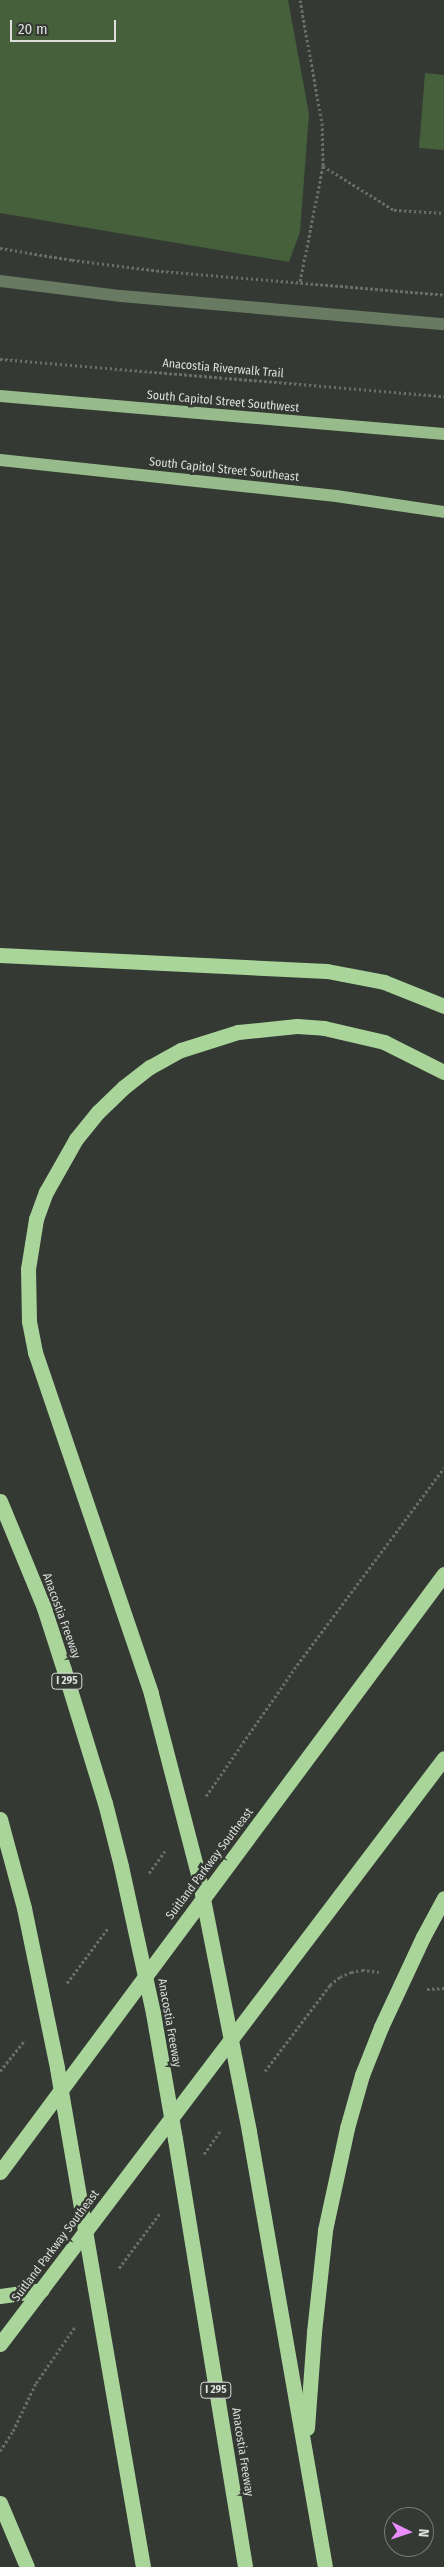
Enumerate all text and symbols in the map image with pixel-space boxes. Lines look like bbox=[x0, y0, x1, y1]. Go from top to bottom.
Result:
scale bar bbox=[12, 10, 119, 42]
text: 20 m bbox=[18, 20, 48, 38]
street label: Anacostia Riverwalk Trail bbox=[162, 357, 284, 381]
street label: South Capitol Street Southwest bbox=[146, 388, 300, 416]
street label: South Capitol Street Southeast bbox=[148, 455, 300, 485]
street label: Anacostia Freeway bbox=[39, 1571, 83, 1661]
road number: I 295 bbox=[51, 1672, 83, 1690]
street label: Suitland Parkway Southeast bbox=[163, 1805, 257, 1923]
street label: Anacostia Freeway bbox=[154, 1978, 184, 2068]
street label: Suitland Parkway Southeast bbox=[9, 2187, 103, 2305]
road number: I 295 bbox=[200, 2382, 232, 2398]
street label: Anacostia Freeway bbox=[228, 2407, 256, 2497]
north arrow bbox=[384, 2507, 434, 2557]
text: N bbox=[415, 2528, 432, 2538]

